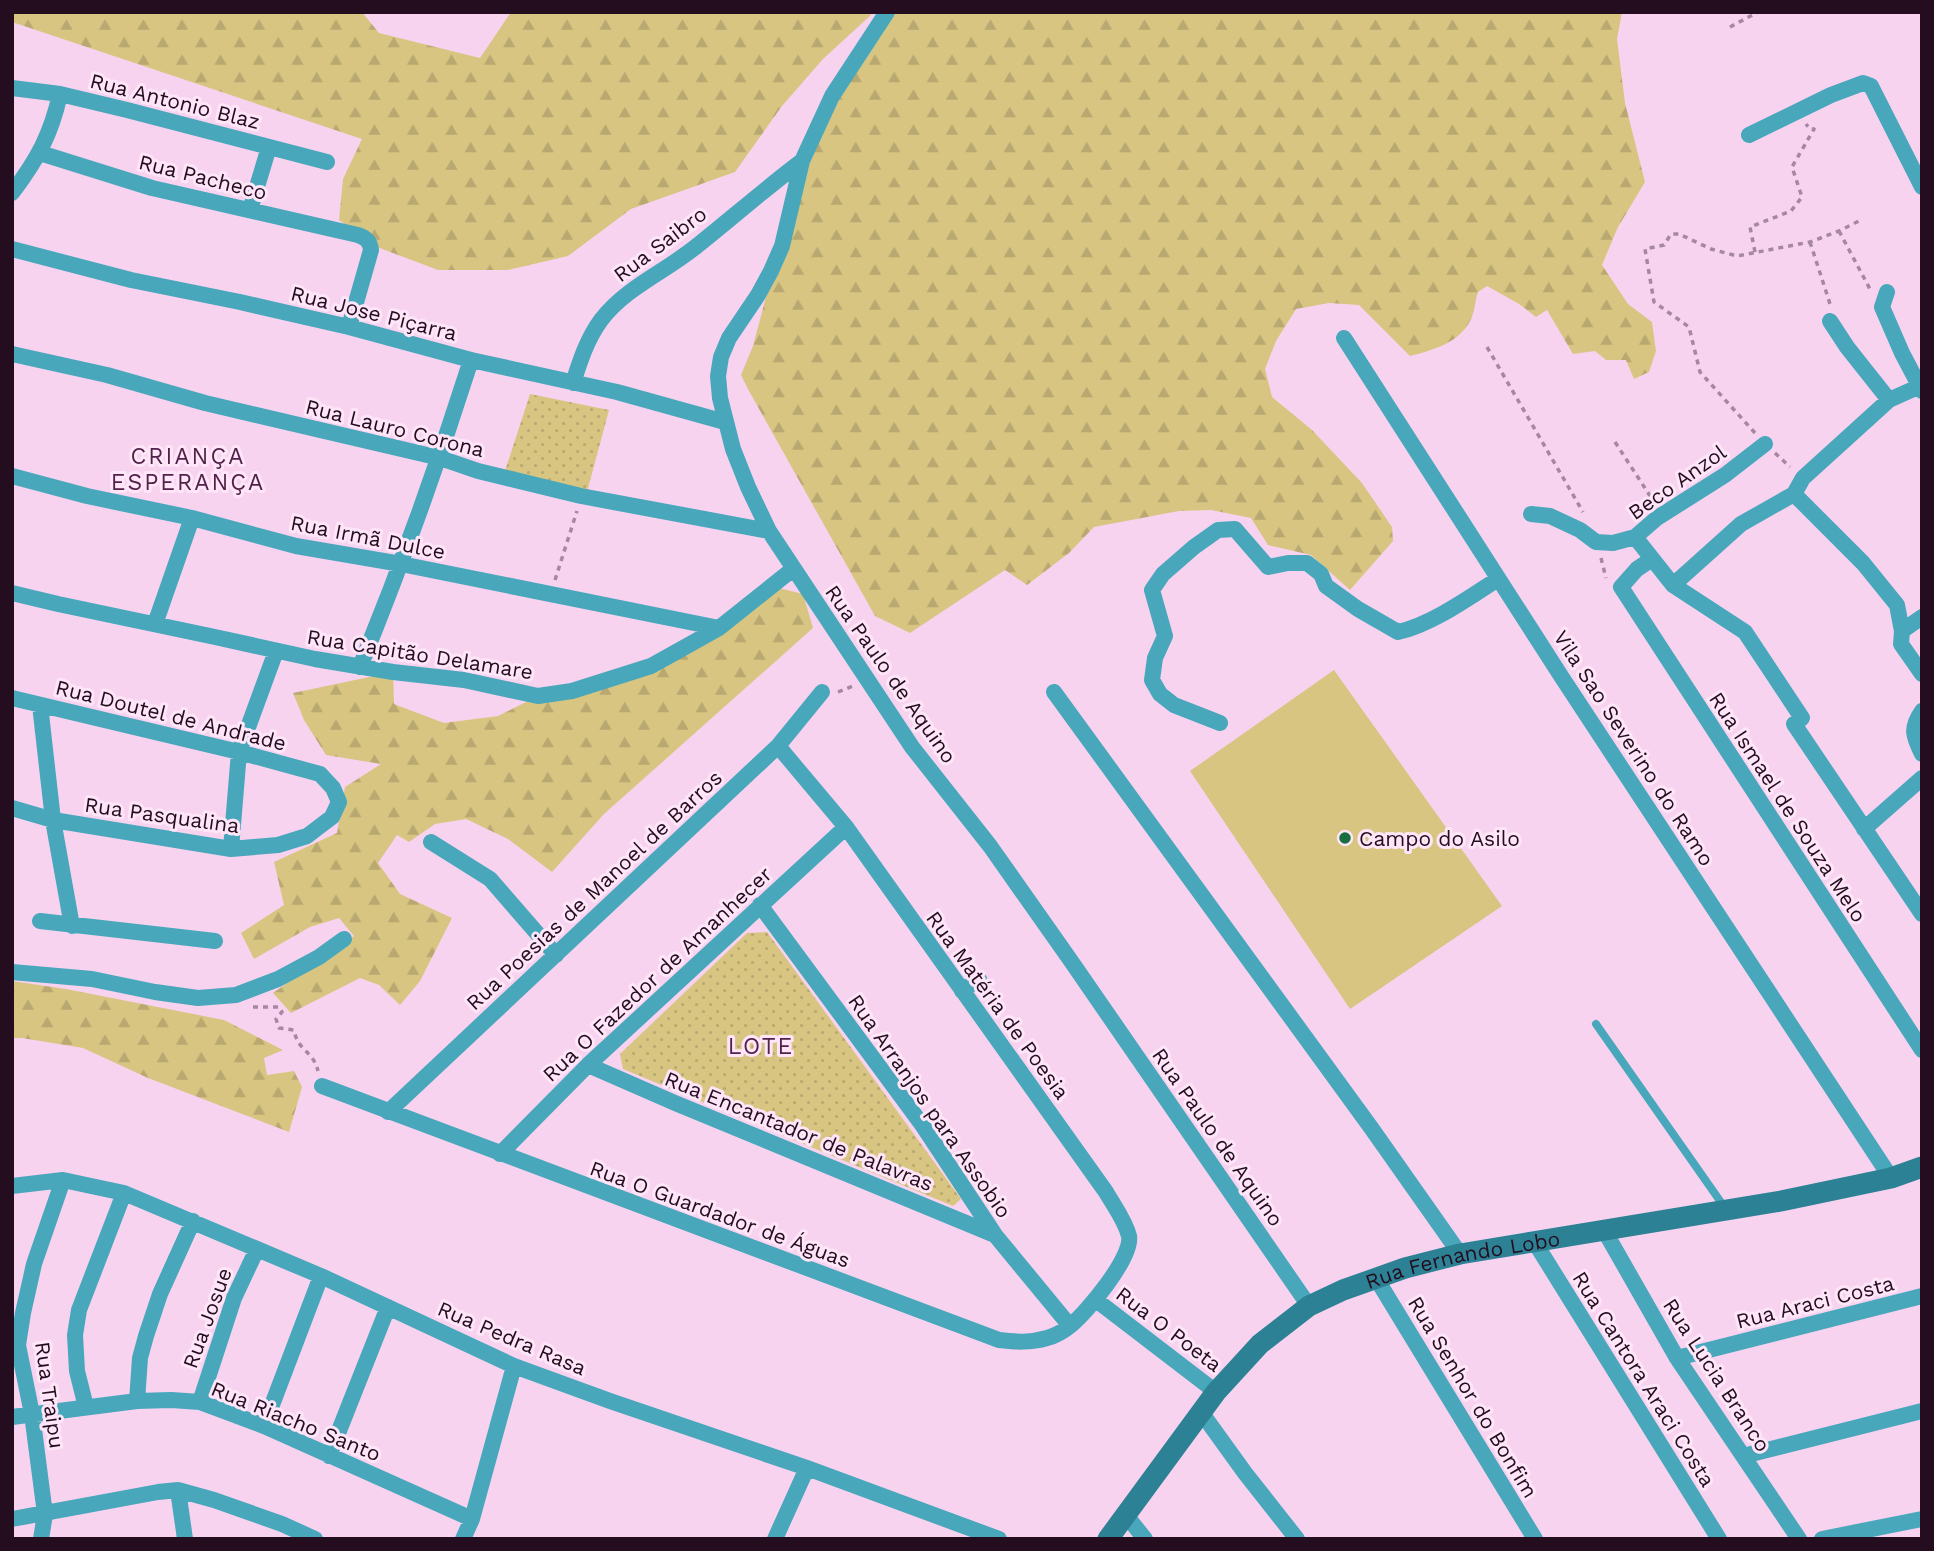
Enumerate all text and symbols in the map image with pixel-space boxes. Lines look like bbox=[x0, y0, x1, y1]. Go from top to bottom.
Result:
street label: Rua Antonio Blaz bbox=[87, 68, 263, 134]
street label: Rua Pacheco bbox=[136, 149, 270, 205]
street label: Rua Saibro bbox=[609, 201, 711, 287]
street label: Rua Jose Piçarra bbox=[288, 280, 460, 346]
street label: Rua Lauro Corona bbox=[303, 394, 487, 462]
street label: Beco Anzol bbox=[1623, 439, 1731, 525]
district label: CRIANÇA ESPERANÇA bbox=[111, 443, 265, 496]
street label: Rua Irmã Dulce bbox=[289, 510, 447, 564]
street label: Rua Paulo de Aquino bbox=[820, 580, 962, 768]
street label: Rua Capitão Delamare bbox=[305, 624, 535, 684]
street label: Vila Sao Severino do Ramo bbox=[1548, 626, 1720, 870]
street label: Rua Doutel de Andrade bbox=[53, 674, 289, 756]
street label: Rua Ismael de Souza Melo bbox=[1704, 687, 1872, 927]
street label: Rua Poesias de Manoel de Barros bbox=[461, 765, 727, 1015]
street label: Rua Pasqualina bbox=[83, 792, 241, 838]
place label: Campo do Asilo bbox=[1359, 826, 1520, 851]
marker: Campo do Asilo bbox=[1337, 830, 1353, 846]
street label: Rua O Fazedor de Amanhecer bbox=[537, 861, 777, 1087]
street label: Rua Matéria de Poesia bbox=[921, 906, 1075, 1104]
street label: Rua Arranjos para Assobio bbox=[843, 989, 1017, 1223]
district label: LOTE bbox=[728, 1033, 794, 1060]
street label: Rua Paulo de Aquino bbox=[1147, 1043, 1289, 1231]
street label: Rua Encantador de Palavras bbox=[661, 1066, 937, 1196]
street label: Rua O Guardador de Águas bbox=[587, 1155, 853, 1273]
street label: Rua Fernando Lobo bbox=[1362, 1225, 1562, 1294]
street label: Rua Josue bbox=[177, 1264, 237, 1372]
street label: Rua Cantora Araci Costa bbox=[1567, 1267, 1721, 1491]
street label: Rua Araci Costa bbox=[1734, 1270, 1897, 1334]
street label: Rua O Poeta bbox=[1111, 1281, 1227, 1377]
street label: Rua Senhor do Bonfim bbox=[1403, 1292, 1543, 1502]
street label: Rua Lucia Branco bbox=[1658, 1294, 1776, 1456]
street label: Rua Pedra Rasa bbox=[434, 1295, 590, 1381]
street label: Rua Traipu bbox=[30, 1340, 70, 1450]
street label: Rua Riacho Santo bbox=[208, 1376, 384, 1466]

